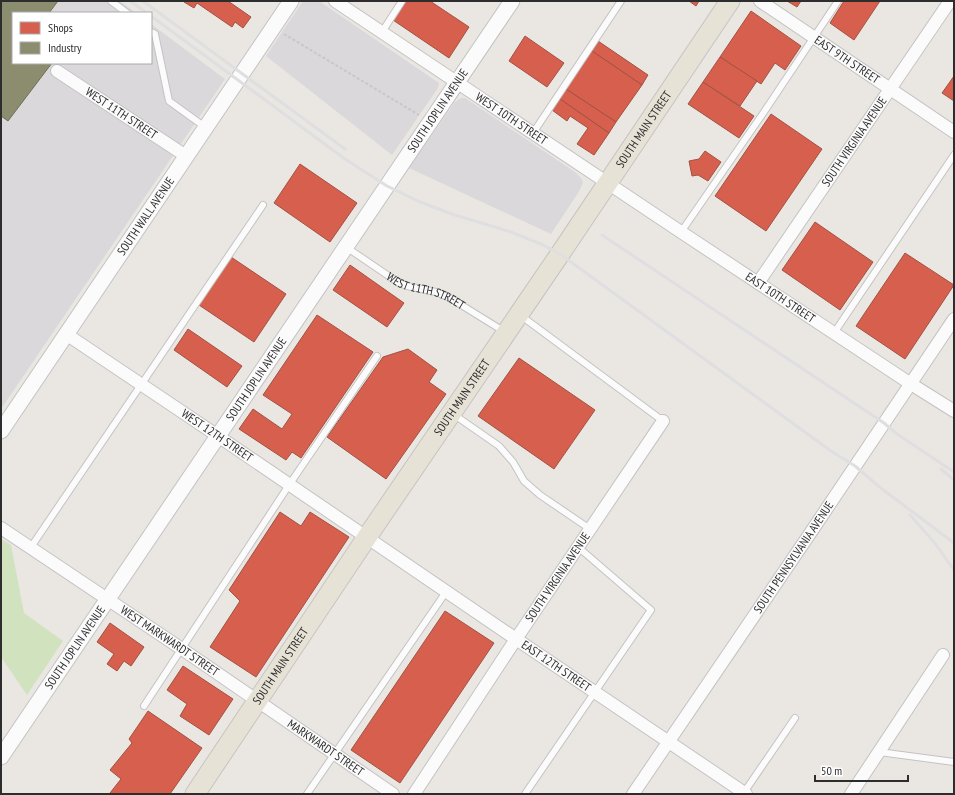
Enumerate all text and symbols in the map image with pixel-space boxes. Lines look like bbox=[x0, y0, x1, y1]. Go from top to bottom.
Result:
legend bbox=[12, 12, 152, 64]
text: Shops bbox=[48, 20, 73, 35]
street label: EAST 9TH STREET bbox=[812, 32, 883, 87]
text: Industry bbox=[48, 40, 82, 55]
street label: SOUTH JOPLIN AVENUE bbox=[404, 66, 471, 155]
street label: WEST 11TH STREET bbox=[83, 84, 161, 142]
street label: SOUTH MAIN STREET bbox=[612, 87, 675, 170]
street label: WEST 10TH STREET bbox=[473, 89, 551, 148]
street label: SOUTH VIRGINIA AVENUE bbox=[818, 94, 890, 189]
street label: SOUTH WALL AVENUE bbox=[114, 174, 177, 258]
street label: WEST 11TH STREET bbox=[384, 269, 468, 313]
street label: EAST 10TH STREET bbox=[743, 269, 819, 326]
street label: SOUTH JOPLIN AVENUE bbox=[222, 334, 289, 424]
street label: SOUTH MAIN STREET bbox=[430, 356, 493, 438]
street label: WEST 12TH STREET bbox=[179, 406, 256, 465]
street label: SOUTH PENNSYLVANIA AVENUE bbox=[750, 498, 836, 616]
street label: SOUTH VIRGINIA AVENUE bbox=[522, 529, 593, 625]
street label: WEST MARKWARDT STREET bbox=[118, 602, 222, 679]
street label: SOUTH JOPLIN AVENUE bbox=[41, 603, 108, 692]
street label: SOUTH MAIN STREET bbox=[249, 624, 312, 707]
street label: EAST 12TH STREET bbox=[519, 637, 595, 695]
street label: MARKWARDT STREET bbox=[285, 716, 368, 779]
scale bar bbox=[815, 757, 908, 783]
text: 50 m bbox=[821, 763, 842, 778]

